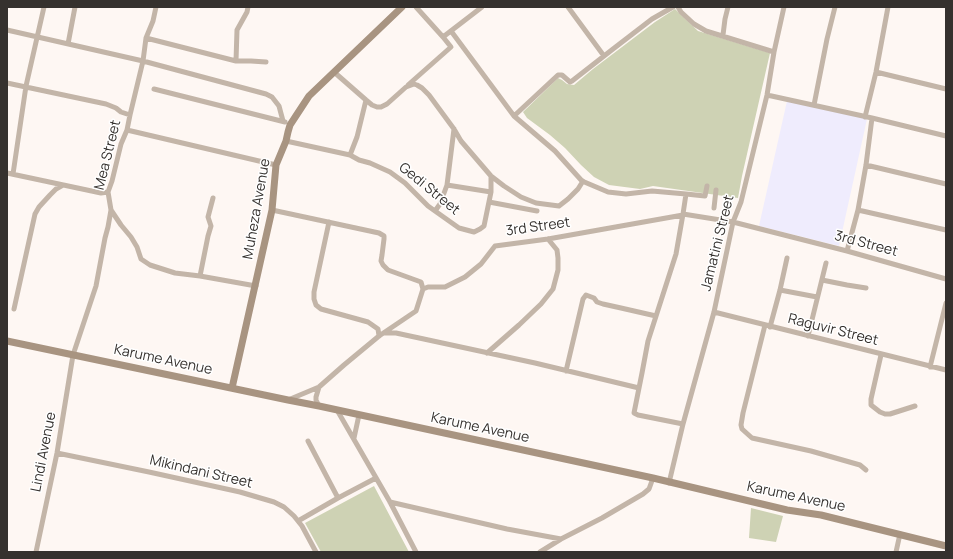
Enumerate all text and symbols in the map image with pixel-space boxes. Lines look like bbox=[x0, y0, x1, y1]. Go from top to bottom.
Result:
street label: Mea Street bbox=[91, 118, 125, 192]
street label: Muheza Avenue bbox=[240, 157, 274, 261]
street label: Gedi Street bbox=[395, 159, 463, 219]
street label: Jamatini Street bbox=[698, 193, 738, 293]
street label: 3rd Street bbox=[505, 214, 571, 240]
street label: 3rd Street bbox=[833, 227, 899, 261]
street label: Raguvir Street bbox=[786, 311, 880, 349]
street label: Karume Avenue bbox=[112, 341, 214, 379]
street label: Karume Avenue bbox=[429, 409, 531, 447]
street label: Lindi Avenue bbox=[28, 411, 60, 493]
street label: Mikindani Street bbox=[148, 452, 254, 492]
street label: Karume Avenue bbox=[745, 478, 847, 516]

